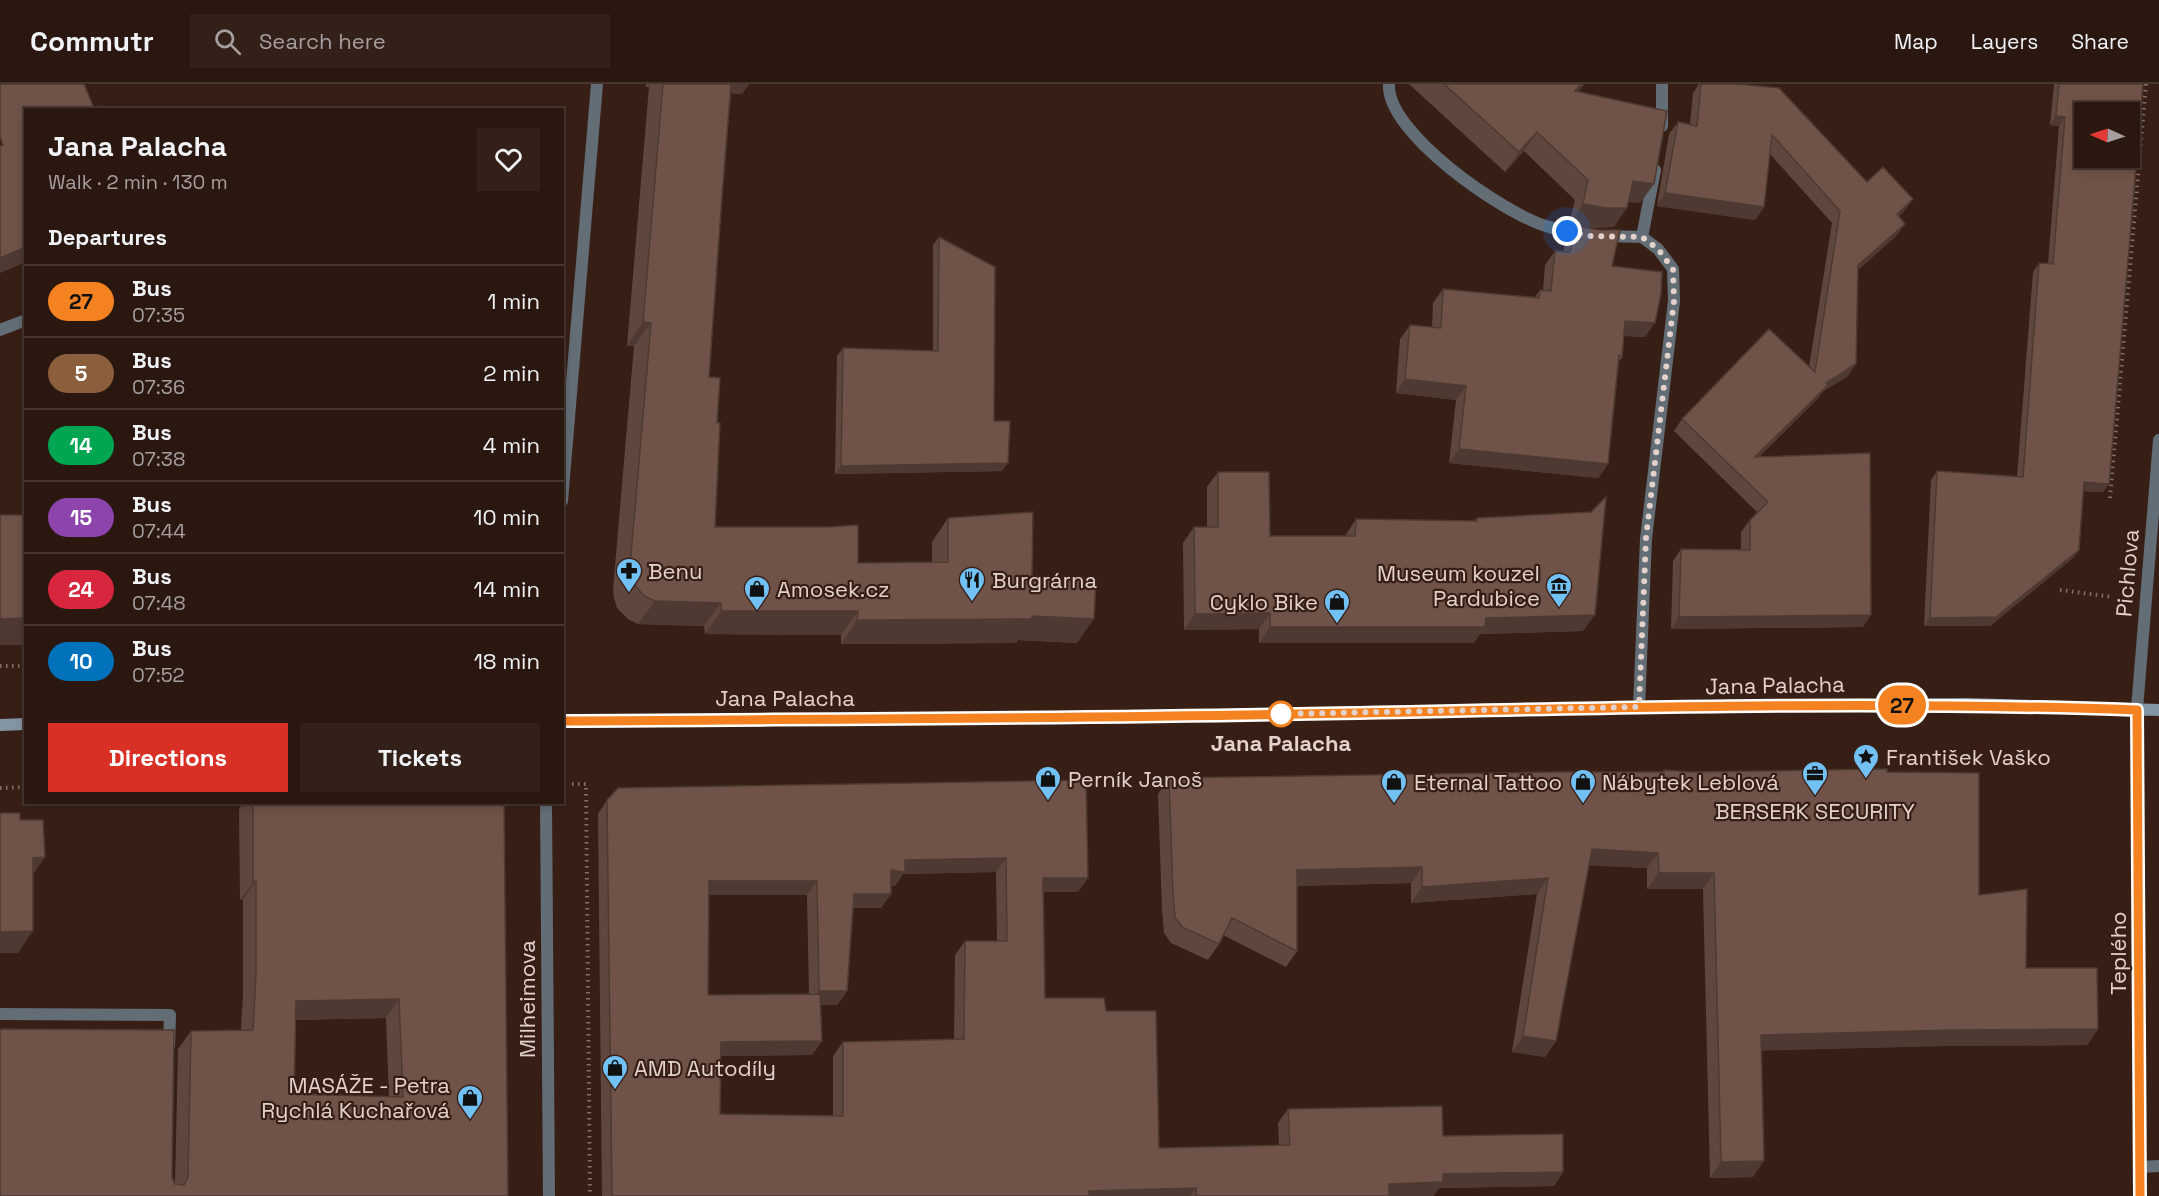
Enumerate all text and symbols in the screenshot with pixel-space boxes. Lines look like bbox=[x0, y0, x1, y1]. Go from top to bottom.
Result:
search box bbox=[190, 14, 610, 68]
text: Commutr bbox=[30, 23, 154, 59]
icon: search bbox=[211, 25, 244, 58]
text: Search here bbox=[259, 27, 386, 55]
text: Map bbox=[1894, 28, 1938, 55]
text: Layers bbox=[1971, 28, 2038, 55]
text: Share bbox=[2071, 28, 2129, 55]
north arrow bbox=[2074, 102, 2140, 168]
map controls bbox=[2074, 102, 2140, 168]
text: Jana Palacha bbox=[48, 128, 227, 164]
button: heart bbox=[477, 128, 540, 191]
text: Walk · 2 min · 130 m bbox=[48, 169, 228, 195]
your location bbox=[1552, 216, 1582, 246]
text: Departures bbox=[48, 223, 167, 251]
text: Bus bbox=[132, 274, 172, 302]
text: 1 min bbox=[487, 287, 540, 315]
text: 27 bbox=[69, 288, 93, 315]
text: 07:35 bbox=[132, 302, 185, 328]
text: Bus bbox=[132, 346, 172, 374]
text: 2 min bbox=[483, 359, 540, 387]
text: 5 bbox=[75, 360, 87, 387]
text: 07:36 bbox=[132, 374, 185, 400]
text: Bus bbox=[132, 418, 172, 446]
text: 4 min bbox=[483, 431, 540, 459]
text: 14 bbox=[70, 432, 92, 459]
text: 07:38 bbox=[132, 446, 185, 472]
text: Bus bbox=[132, 490, 172, 518]
text: 10 min bbox=[473, 503, 540, 531]
text: 15 bbox=[70, 504, 92, 531]
text: 07:44 bbox=[132, 518, 186, 544]
street label: Pichlova bbox=[2109, 528, 2145, 618]
pharmacy icon: Benu bbox=[614, 556, 644, 594]
place label: Benu bbox=[648, 557, 702, 585]
place label: Museum kouzel Pardubice bbox=[1377, 559, 1540, 612]
text: Bus bbox=[132, 562, 172, 590]
restaurant icon: Burgrárna bbox=[957, 565, 987, 603]
place label: Burgrárna bbox=[992, 566, 1097, 594]
museum icon: Museum kouzel Pardubice bbox=[1544, 571, 1574, 609]
shop icon: Amosek.cz bbox=[742, 574, 772, 612]
text: 14 min bbox=[474, 575, 540, 603]
place label: Amosek.cz bbox=[777, 575, 889, 603]
text: 24 bbox=[68, 576, 94, 603]
shop icon: Cyklo Bike bbox=[1322, 587, 1352, 625]
place label: Cyklo Bike bbox=[1210, 588, 1318, 616]
text: 07:48 bbox=[132, 590, 186, 616]
text: Bus bbox=[132, 634, 172, 662]
text: 18 min bbox=[474, 647, 540, 675]
text: 10 bbox=[69, 648, 93, 675]
text: 07:52 bbox=[132, 662, 185, 688]
street label: Jana Palacha bbox=[1705, 670, 1845, 700]
street label: Jana Palacha bbox=[715, 684, 855, 712]
line badge: 27 bbox=[1875, 686, 1929, 724]
text: 27 bbox=[1890, 692, 1914, 719]
marker: Jana Palacha bbox=[1268, 701, 1294, 727]
button: Directions bbox=[48, 723, 288, 792]
button: Tickets bbox=[300, 723, 540, 792]
place label: Jana Palacha bbox=[1211, 729, 1352, 757]
place icon: František Vaško bbox=[1851, 742, 1881, 780]
place label: František Vaško bbox=[1886, 743, 2051, 771]
office icon: BERSERK SECURITY bbox=[1800, 759, 1830, 797]
shop icon: Perník Janoš bbox=[1033, 764, 1063, 802]
place label: Perník Janoš bbox=[1068, 765, 1202, 793]
shop icon: Eternal Tattoo bbox=[1379, 767, 1409, 805]
shop icon: Nábytek Leblová bbox=[1568, 767, 1598, 805]
place label: Eternal Tattoo bbox=[1414, 768, 1562, 796]
place label: Nábytek Leblová bbox=[1602, 768, 1779, 796]
place label: BERSERK SECURITY bbox=[1715, 797, 1916, 825]
street label: Teplého bbox=[2104, 911, 2132, 995]
street label: Milheimova bbox=[513, 940, 541, 1058]
shop icon: AMD Autodíly bbox=[600, 1053, 630, 1091]
place label: AMD Autodíly bbox=[634, 1054, 776, 1082]
place label: MASÁŽE - Petra Rychlá Kuchařová bbox=[261, 1071, 450, 1124]
shop icon: MASÁŽE - Petra Rychlá Kuchařová bbox=[455, 1083, 485, 1121]

